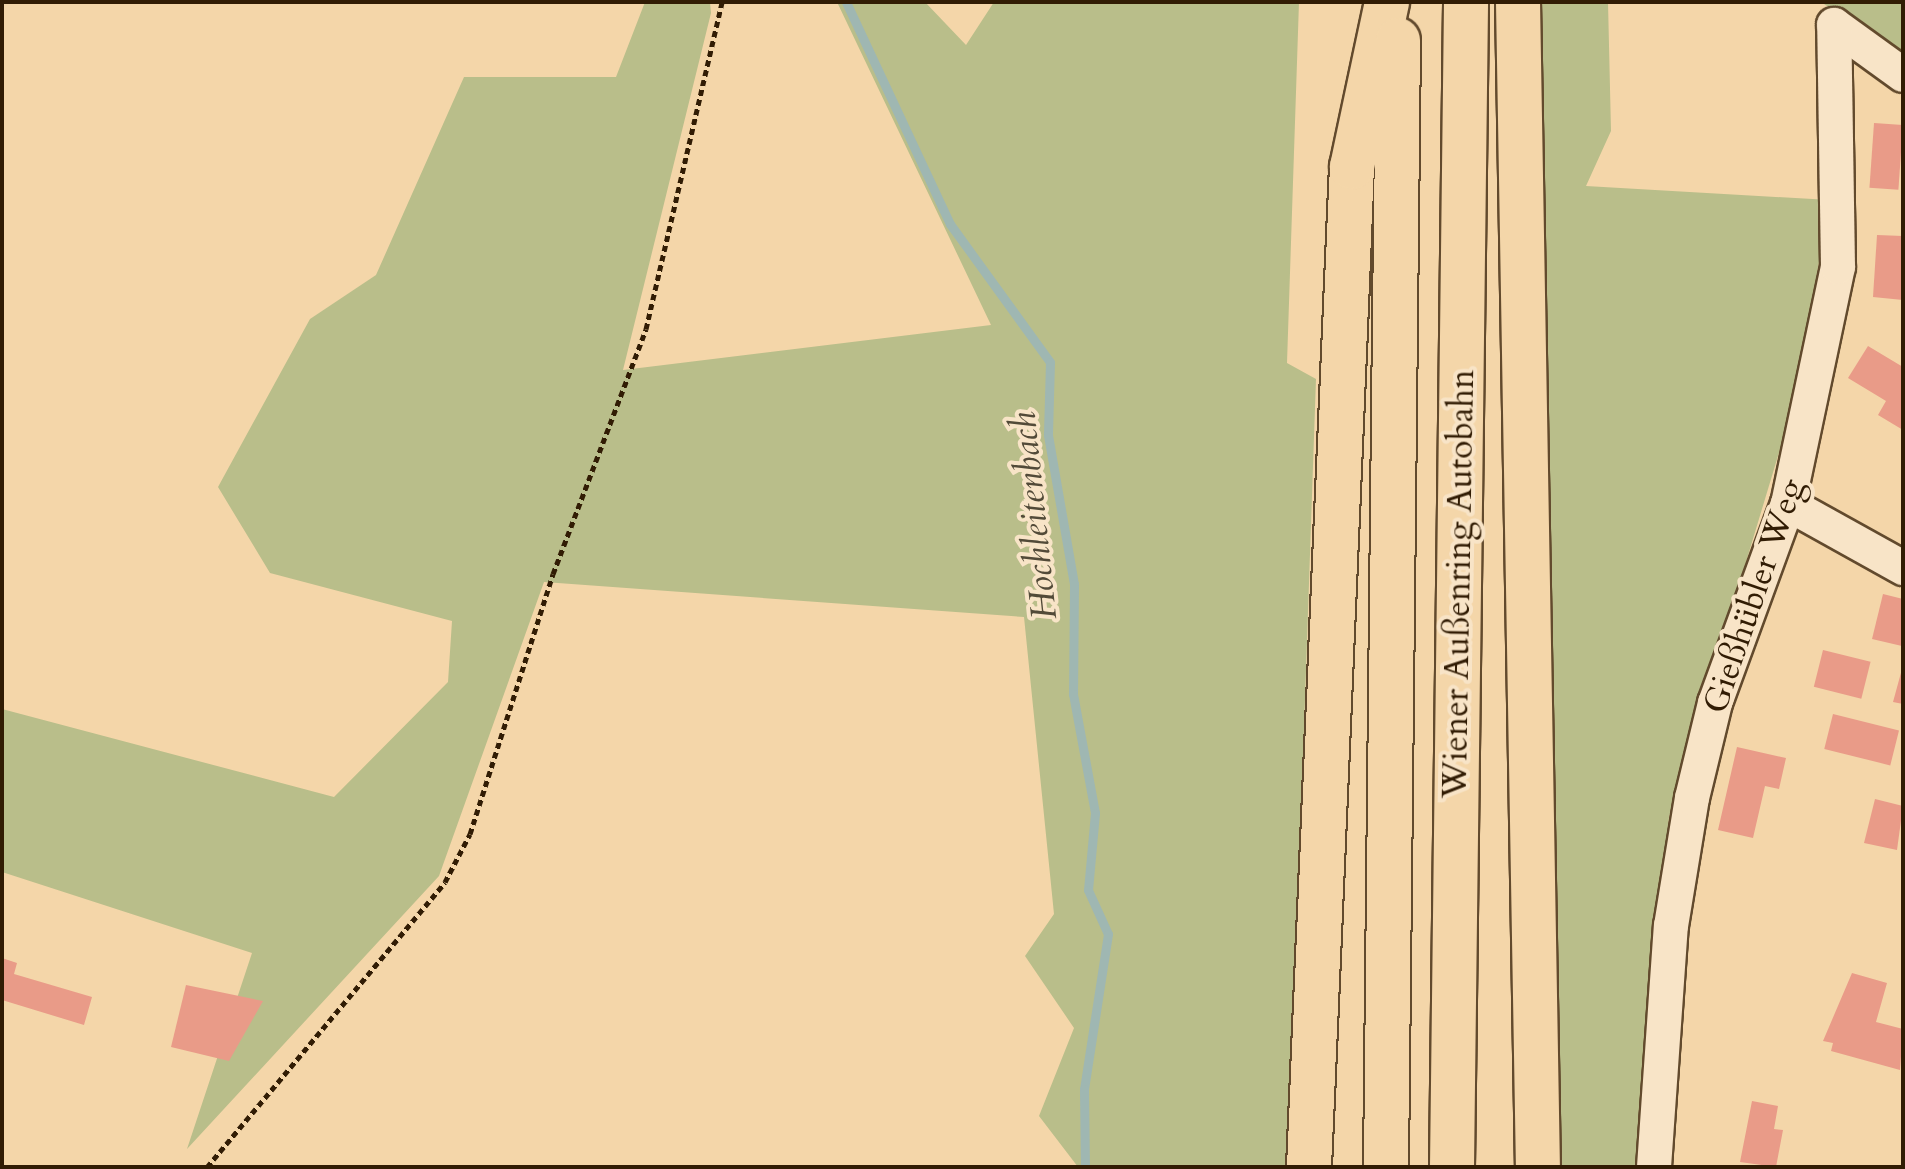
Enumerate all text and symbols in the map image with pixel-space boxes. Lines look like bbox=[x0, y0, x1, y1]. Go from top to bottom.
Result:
street label: Wiener Außenring Autobahn bbox=[1435, 369, 1483, 799]
water label: Hochleitenbach bbox=[1002, 410, 1066, 622]
street label: Gießhübler Weg bbox=[1695, 473, 1813, 719]

